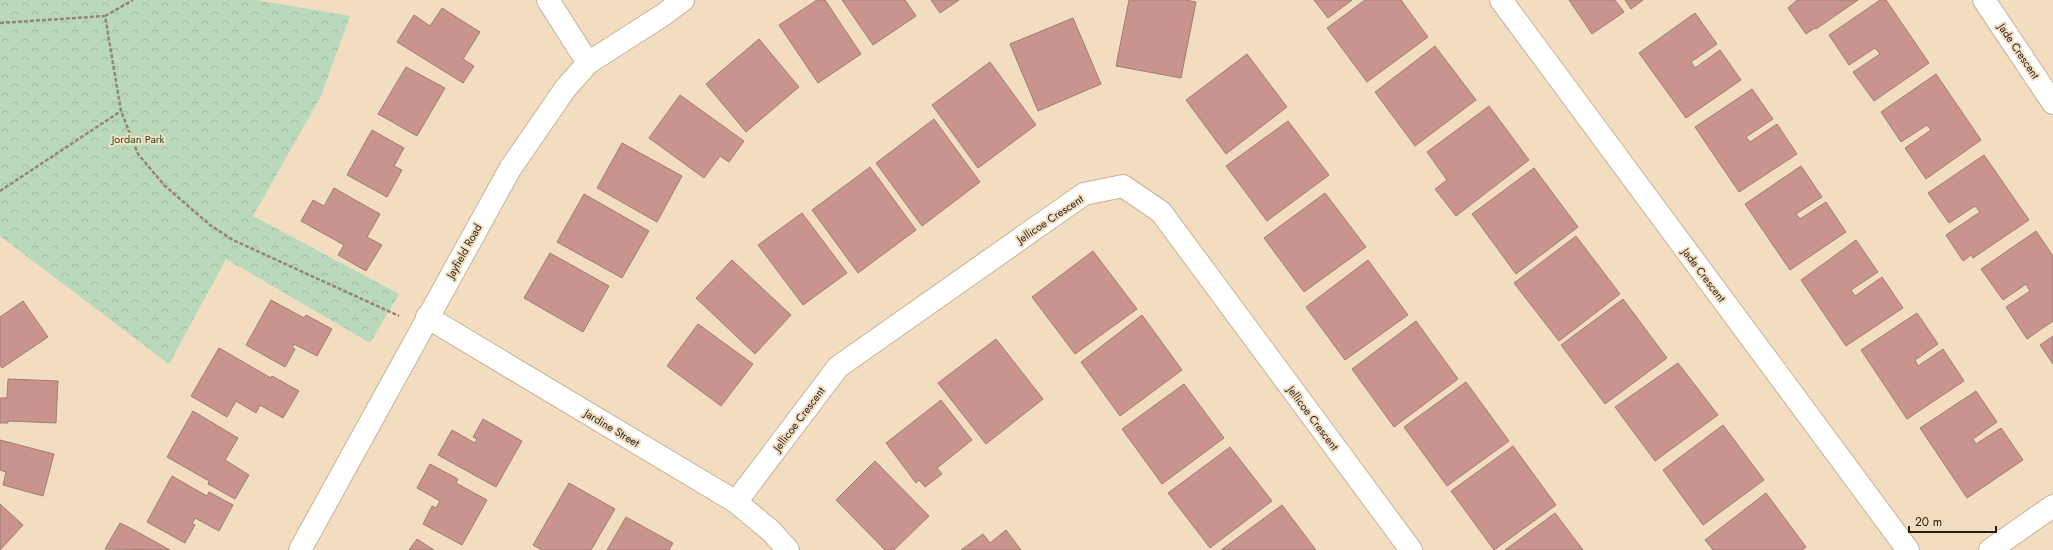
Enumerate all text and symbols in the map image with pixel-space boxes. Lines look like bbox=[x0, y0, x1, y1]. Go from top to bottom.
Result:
street label: Jade Crescent bbox=[1993, 18, 2044, 82]
park label: Jordan Park bbox=[110, 131, 164, 147]
street label: Jellicoe Crescent bbox=[1012, 191, 1087, 248]
street label: Jayfield Road bbox=[441, 221, 486, 283]
street label: Jade Crescent bbox=[1677, 243, 1730, 306]
street label: Jellicoe Crescent bbox=[1282, 381, 1343, 454]
street label: Jellicoe Crescent bbox=[768, 383, 829, 456]
street label: Jardine Street bbox=[580, 404, 643, 451]
scale bar bbox=[1909, 508, 1996, 534]
text: 20 m bbox=[1915, 513, 1942, 531]

